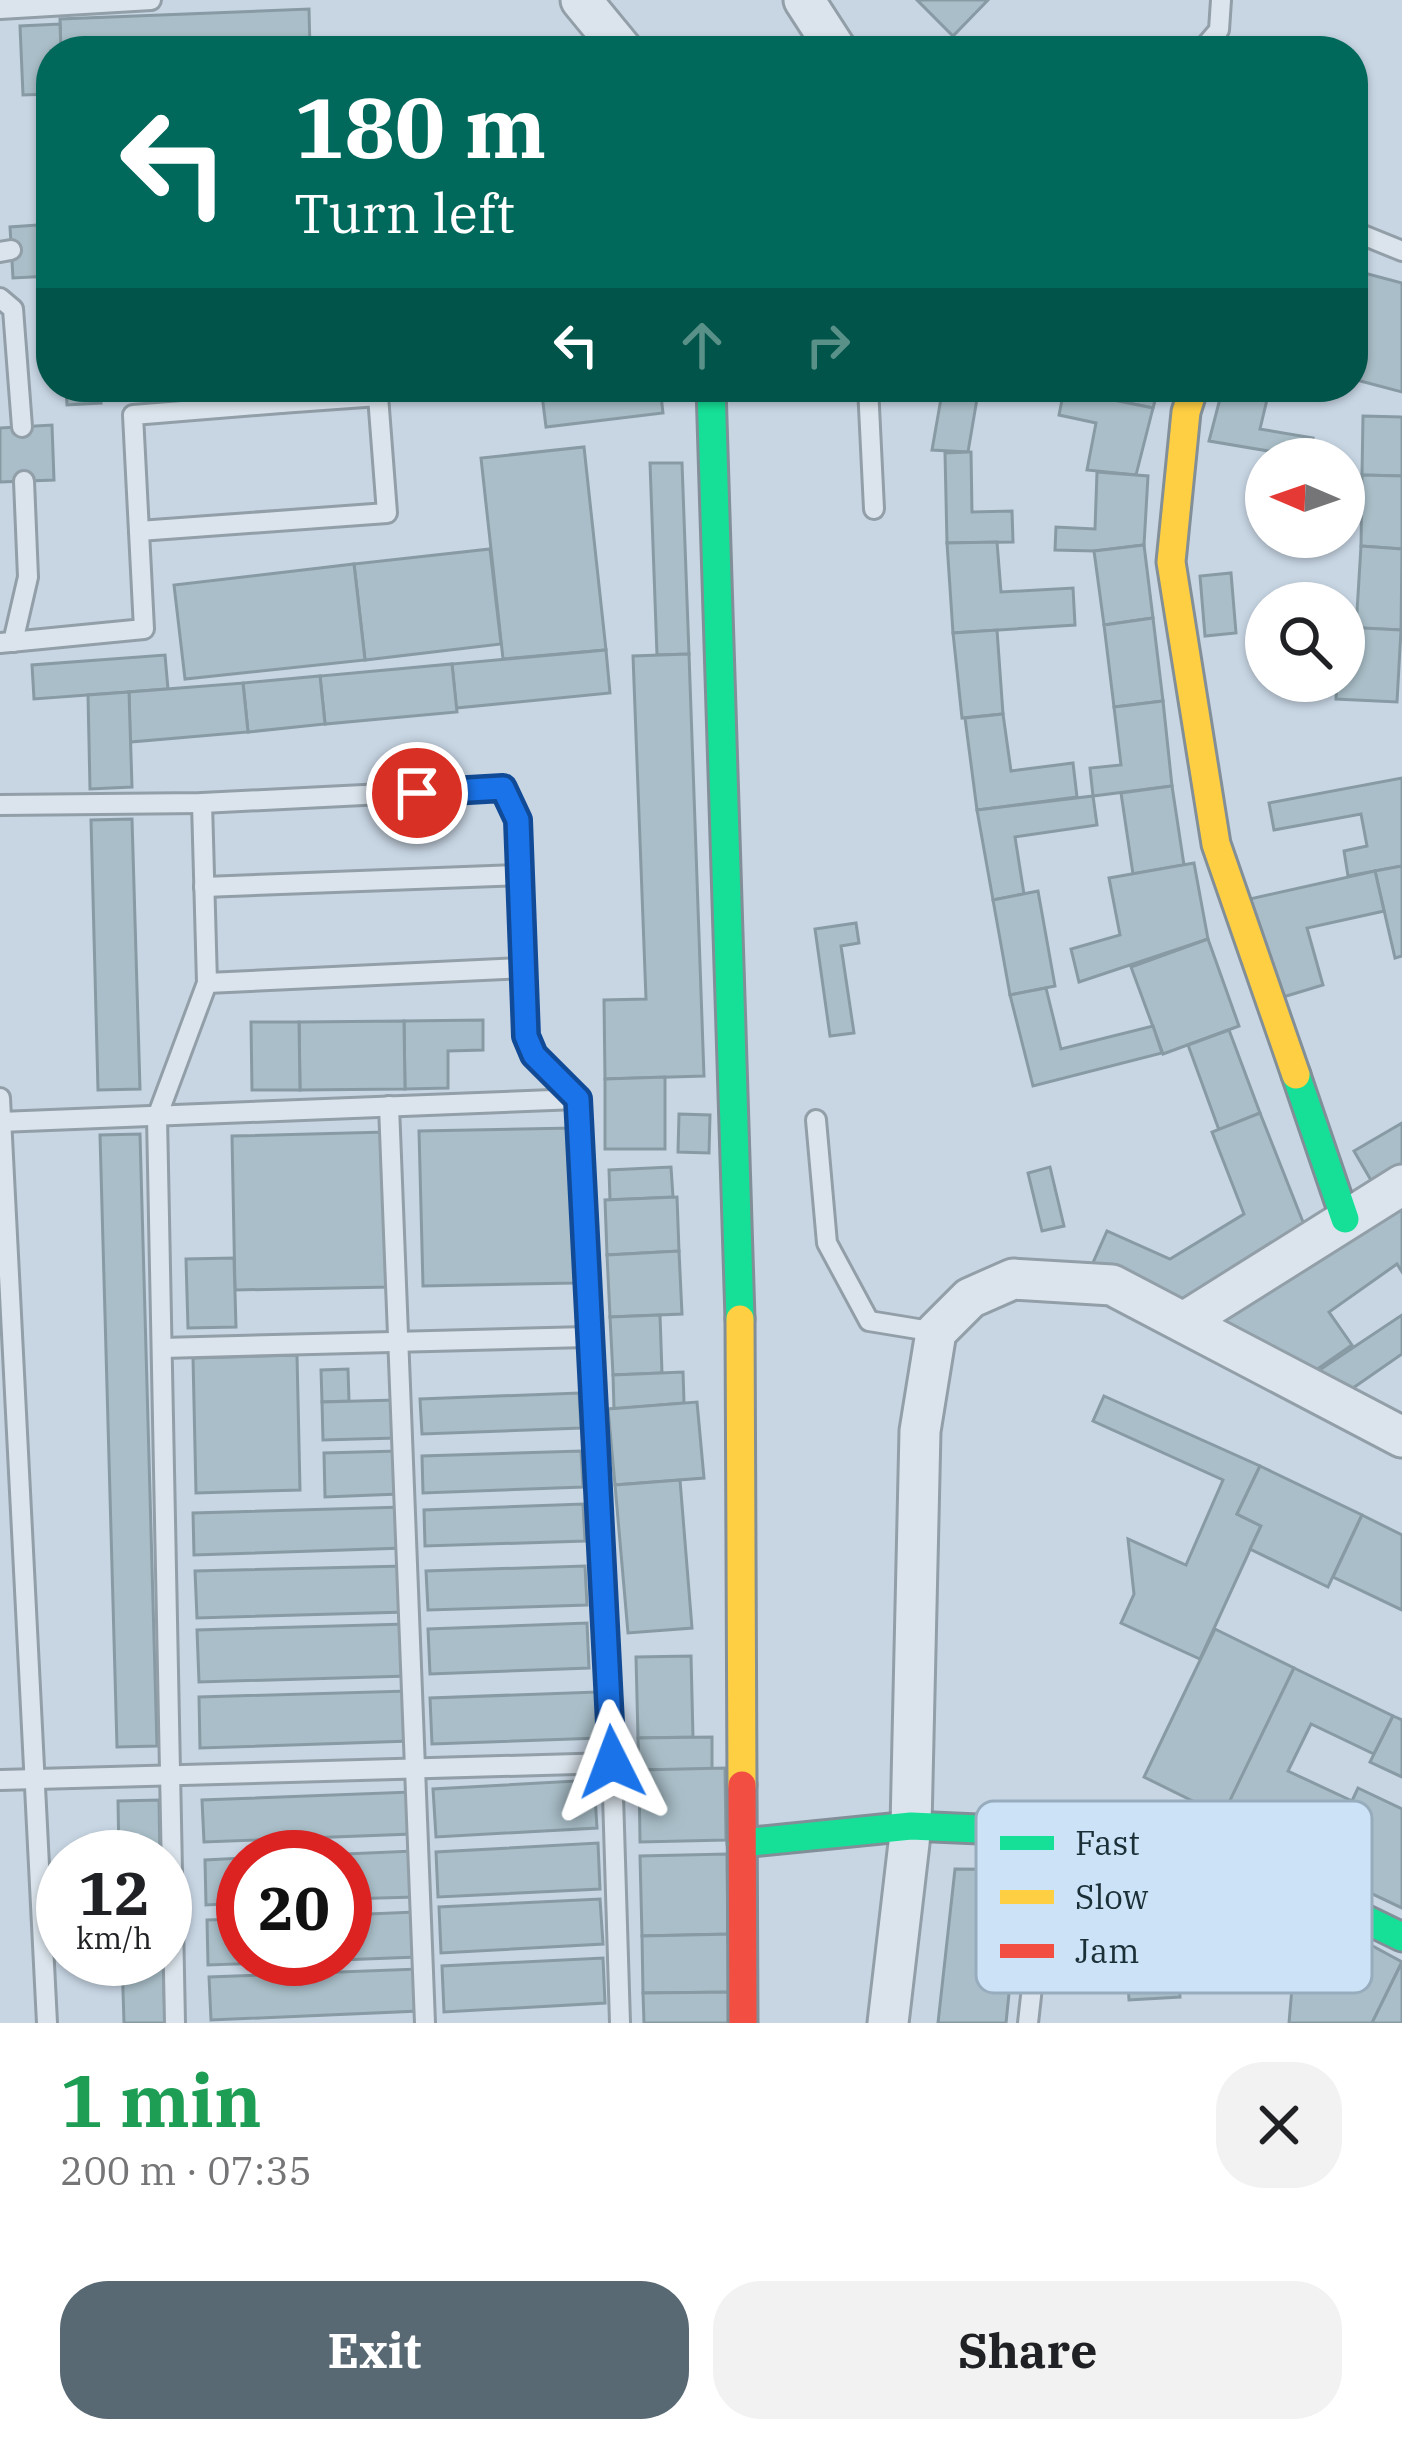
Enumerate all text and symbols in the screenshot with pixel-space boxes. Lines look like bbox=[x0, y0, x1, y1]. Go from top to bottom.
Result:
text: 180 m bbox=[294, 72, 546, 181]
icon: left bbox=[96, 84, 252, 240]
text: Turn left bbox=[294, 178, 515, 248]
icon: left bbox=[543, 312, 609, 378]
icon: ahead bbox=[669, 312, 735, 378]
icon: right bbox=[795, 312, 861, 378]
north arrow bbox=[1245, 438, 1365, 558]
map controls bbox=[1245, 438, 1365, 702]
button: search bbox=[1245, 582, 1365, 702]
pin bbox=[366, 742, 468, 844]
icon: arrive bbox=[384, 760, 450, 826]
position arrow bbox=[549, 1699, 675, 1825]
legend bbox=[976, 1801, 1372, 1993]
text: Fast bbox=[1075, 1821, 1140, 1864]
speed limit sign: 20 bbox=[216, 1830, 372, 1986]
text: 12 bbox=[78, 1853, 150, 1932]
text: Slow bbox=[1075, 1875, 1149, 1918]
text: km/h bbox=[76, 1918, 152, 1957]
text: Jam bbox=[1075, 1929, 1139, 1972]
text: 1 min bbox=[60, 2053, 262, 2147]
button: close bbox=[1216, 2062, 1342, 2188]
text: 200 m · 07:35 bbox=[60, 2145, 312, 2196]
button: Exit bbox=[60, 2281, 689, 2419]
button: Share bbox=[713, 2281, 1342, 2419]

